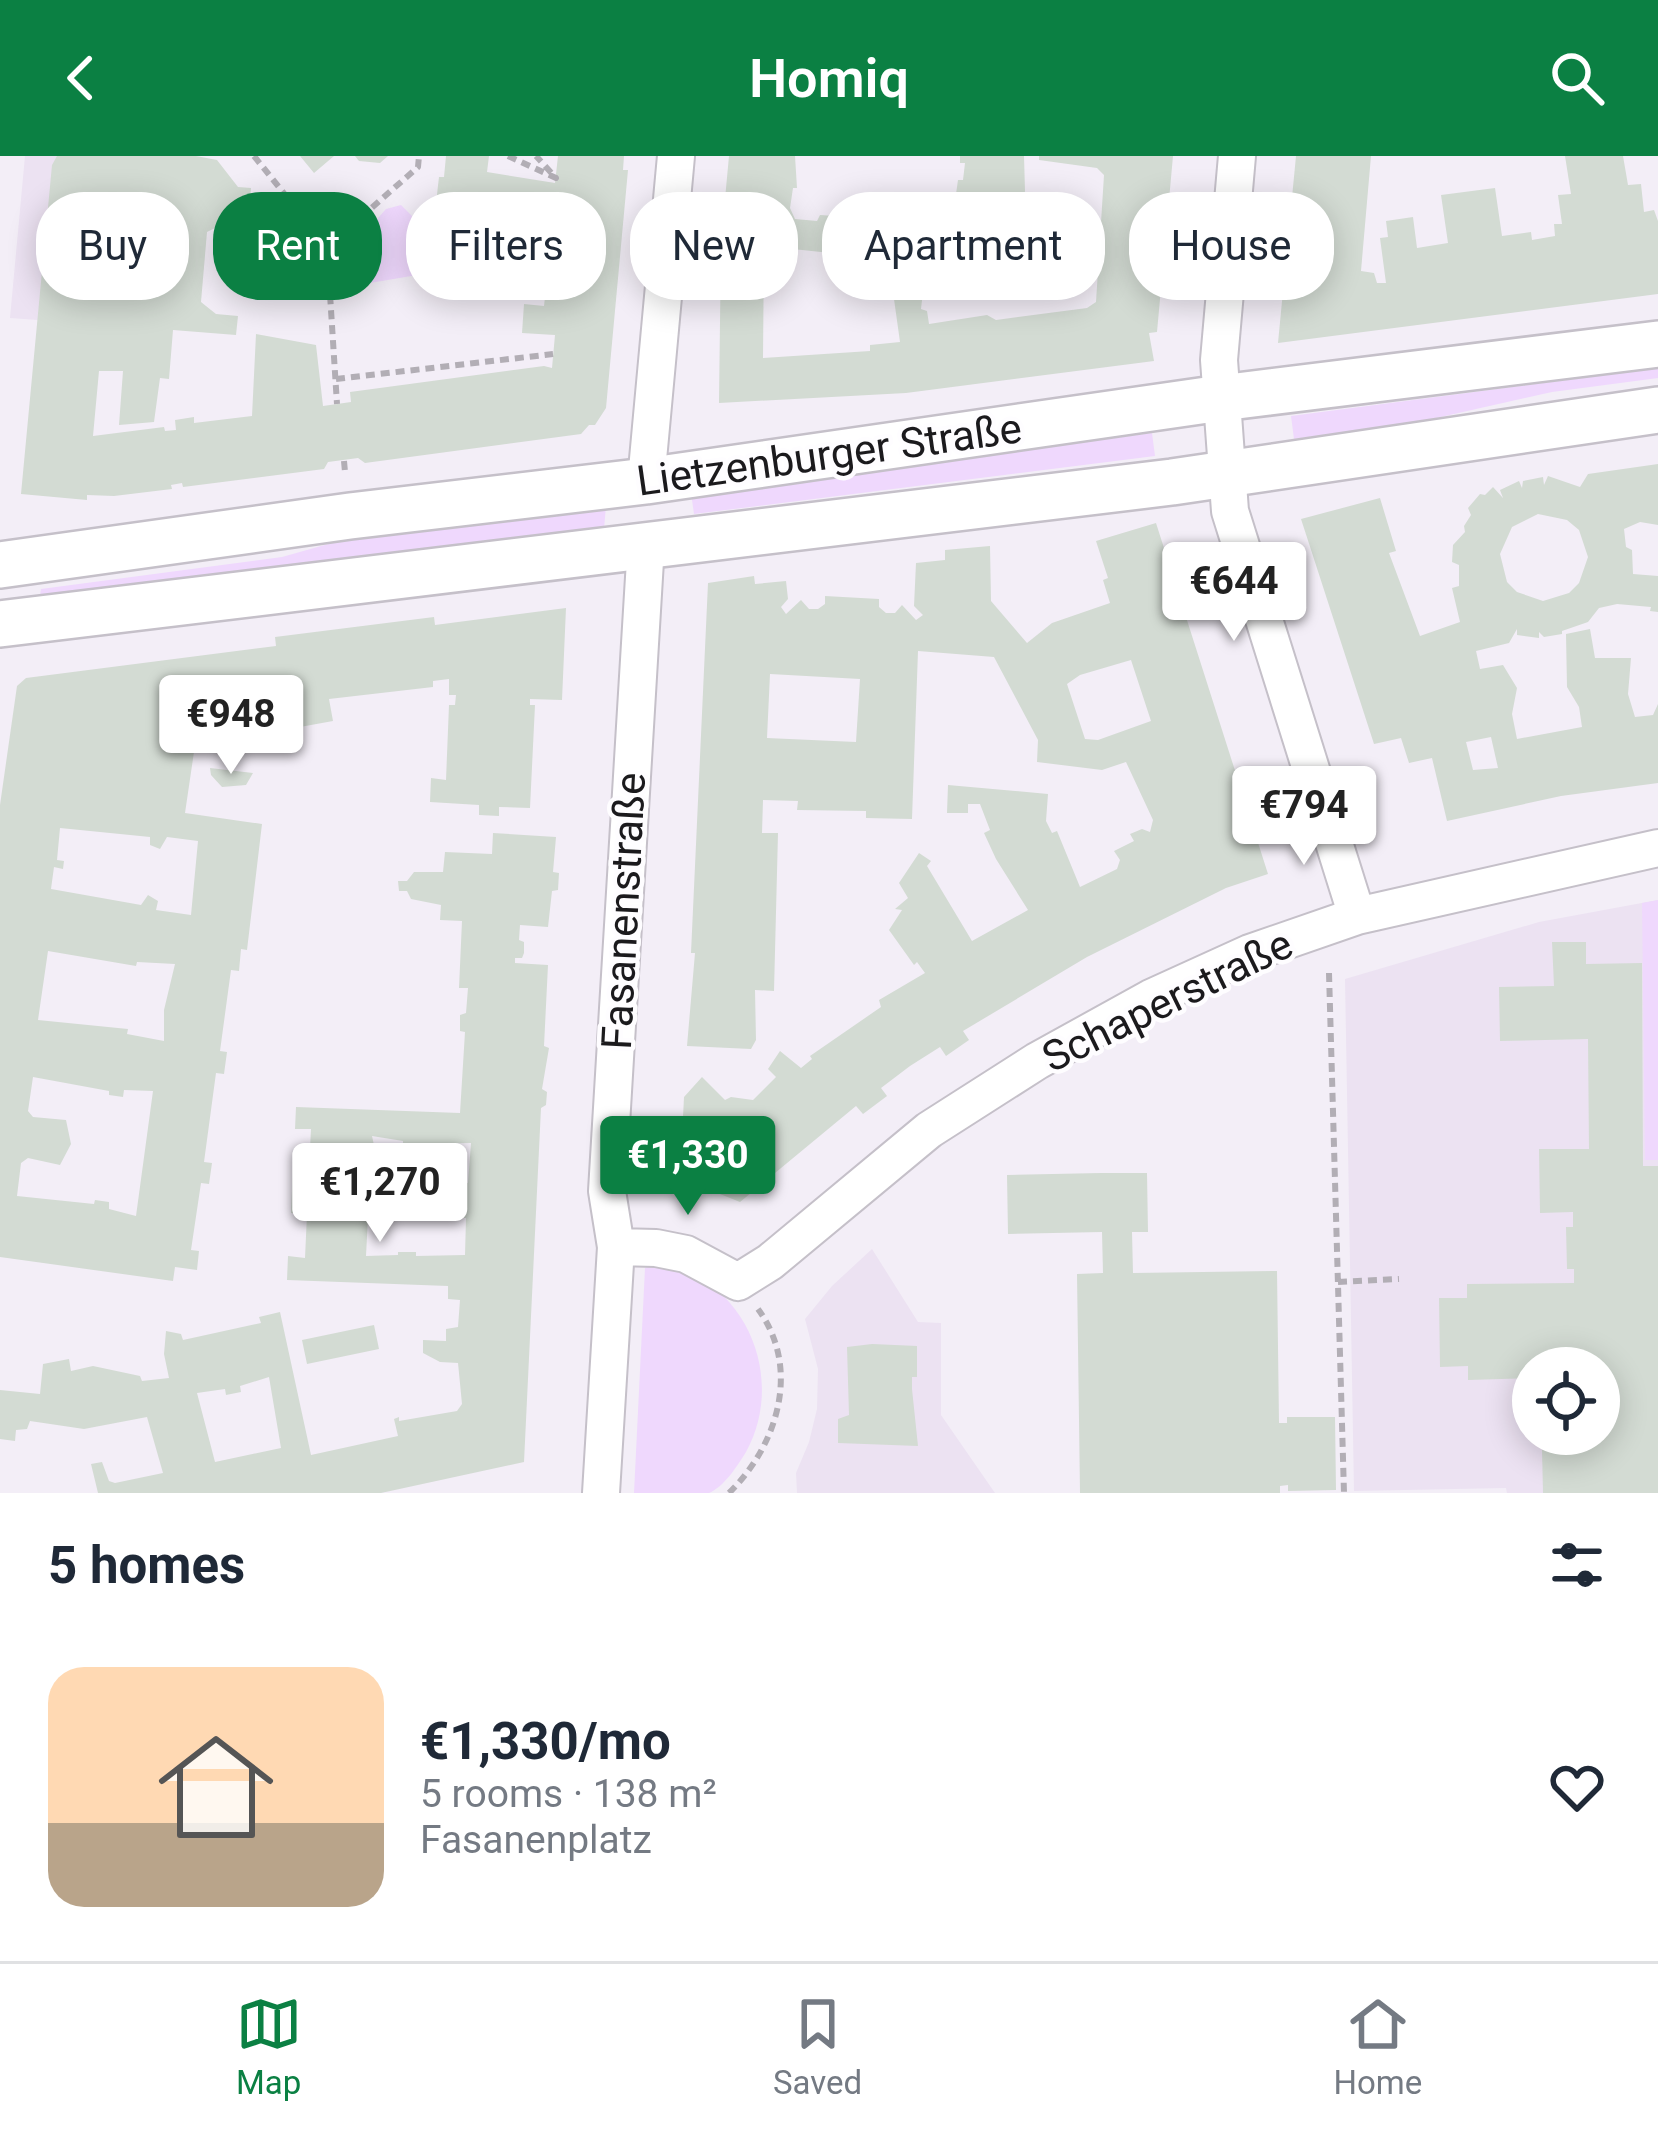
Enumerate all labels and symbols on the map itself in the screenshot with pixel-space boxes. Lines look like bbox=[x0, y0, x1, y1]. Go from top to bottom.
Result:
street label: Lietzenburger Straße bbox=[634, 403, 1025, 506]
pin: €644 bbox=[1163, 542, 1305, 644]
pin: €948 bbox=[160, 675, 302, 777]
pin: €794 bbox=[1233, 766, 1375, 868]
street label: Fasanenstraße bbox=[592, 771, 655, 1051]
street label: Schaperstraße bbox=[1034, 919, 1300, 1082]
pin: €1,330 bbox=[590, 1116, 786, 1218]
pin: €1,270 bbox=[282, 1143, 478, 1245]

